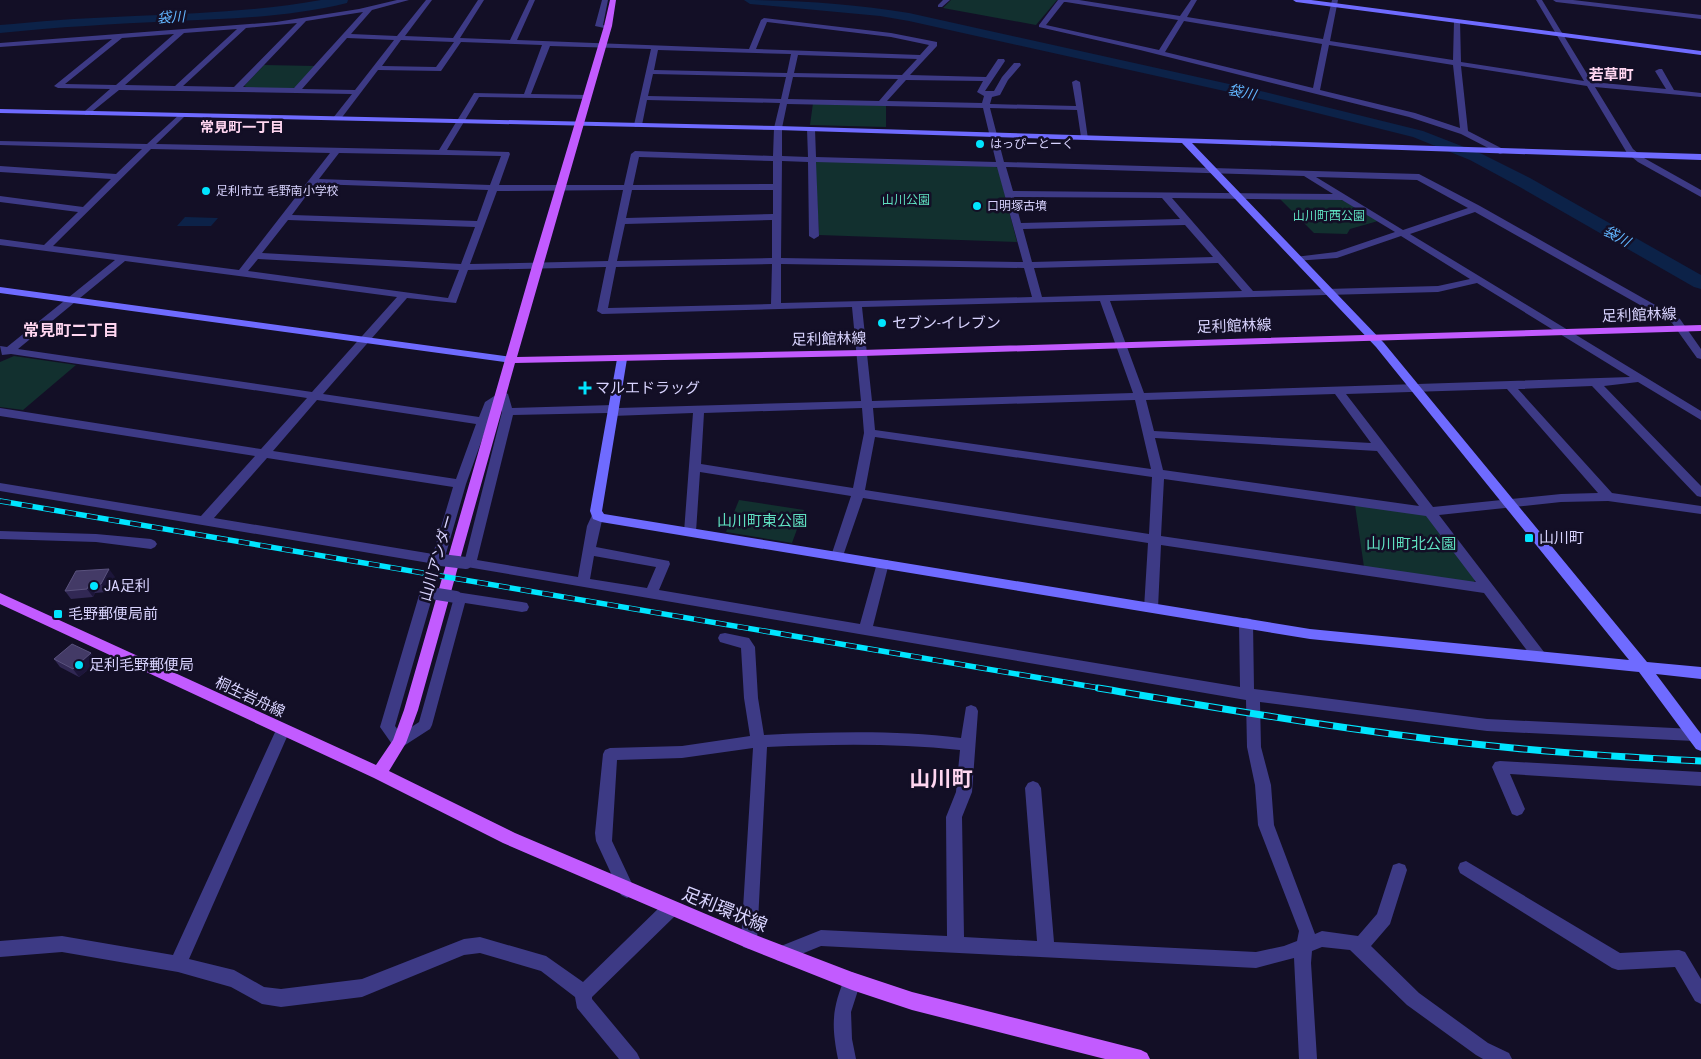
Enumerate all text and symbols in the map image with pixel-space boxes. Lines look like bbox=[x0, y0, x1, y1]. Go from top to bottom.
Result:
water label: 袋川 bbox=[157, 8, 187, 26]
district label: 若草町 bbox=[1588, 66, 1634, 84]
water label: 袋川 bbox=[1227, 81, 1259, 103]
district label: 常見町一丁目 bbox=[200, 119, 284, 135]
place label: はっぴーとーく bbox=[990, 137, 1074, 151]
marker: はっぴーとーく bbox=[974, 138, 986, 150]
place label: 足利市立 毛野南小学校 bbox=[216, 184, 339, 198]
marker: 足利市立 毛野南小学校 bbox=[200, 185, 212, 197]
park label: 山川公園 bbox=[882, 193, 930, 207]
place label: 口明塚古墳 bbox=[987, 199, 1047, 213]
marker: 口明塚古墳 bbox=[971, 200, 983, 212]
park label: 山川町西公園 bbox=[1293, 209, 1365, 223]
water label: 袋川 bbox=[1601, 222, 1635, 251]
street label: 足利館林線 bbox=[1601, 305, 1677, 325]
place label: セブン-イレブン bbox=[892, 314, 1001, 332]
street label: 足利館林線 bbox=[1196, 316, 1272, 336]
marker: セブン-イレブン bbox=[876, 317, 888, 329]
district label: 常見町二丁目 bbox=[23, 321, 119, 340]
street label: 足利館林線 bbox=[791, 329, 867, 349]
place label: マルエドラッグ bbox=[595, 379, 700, 397]
marker: マルエドラッグ bbox=[579, 382, 591, 394]
park label: 山川町東公園 bbox=[717, 512, 807, 530]
street label: 山川アンダー bbox=[416, 513, 458, 603]
place label: 山川町 bbox=[1539, 529, 1584, 547]
marker: 山川町 bbox=[1523, 532, 1535, 544]
park label: 山川町北公園 bbox=[1366, 535, 1456, 553]
place label: JA足利 bbox=[104, 577, 150, 595]
marker: JA足利 bbox=[88, 580, 100, 592]
place label: 毛野郵便局前 bbox=[68, 605, 158, 623]
marker: 毛野郵便局前 bbox=[52, 608, 64, 620]
place label: 足利毛野郵便局 bbox=[89, 656, 194, 674]
marker: 足利毛野郵便局 bbox=[73, 659, 85, 671]
street label: 桐生岩舟線 bbox=[212, 673, 288, 721]
district label: 山川町 bbox=[910, 767, 973, 791]
street label: 足利環状線 bbox=[679, 882, 771, 936]

